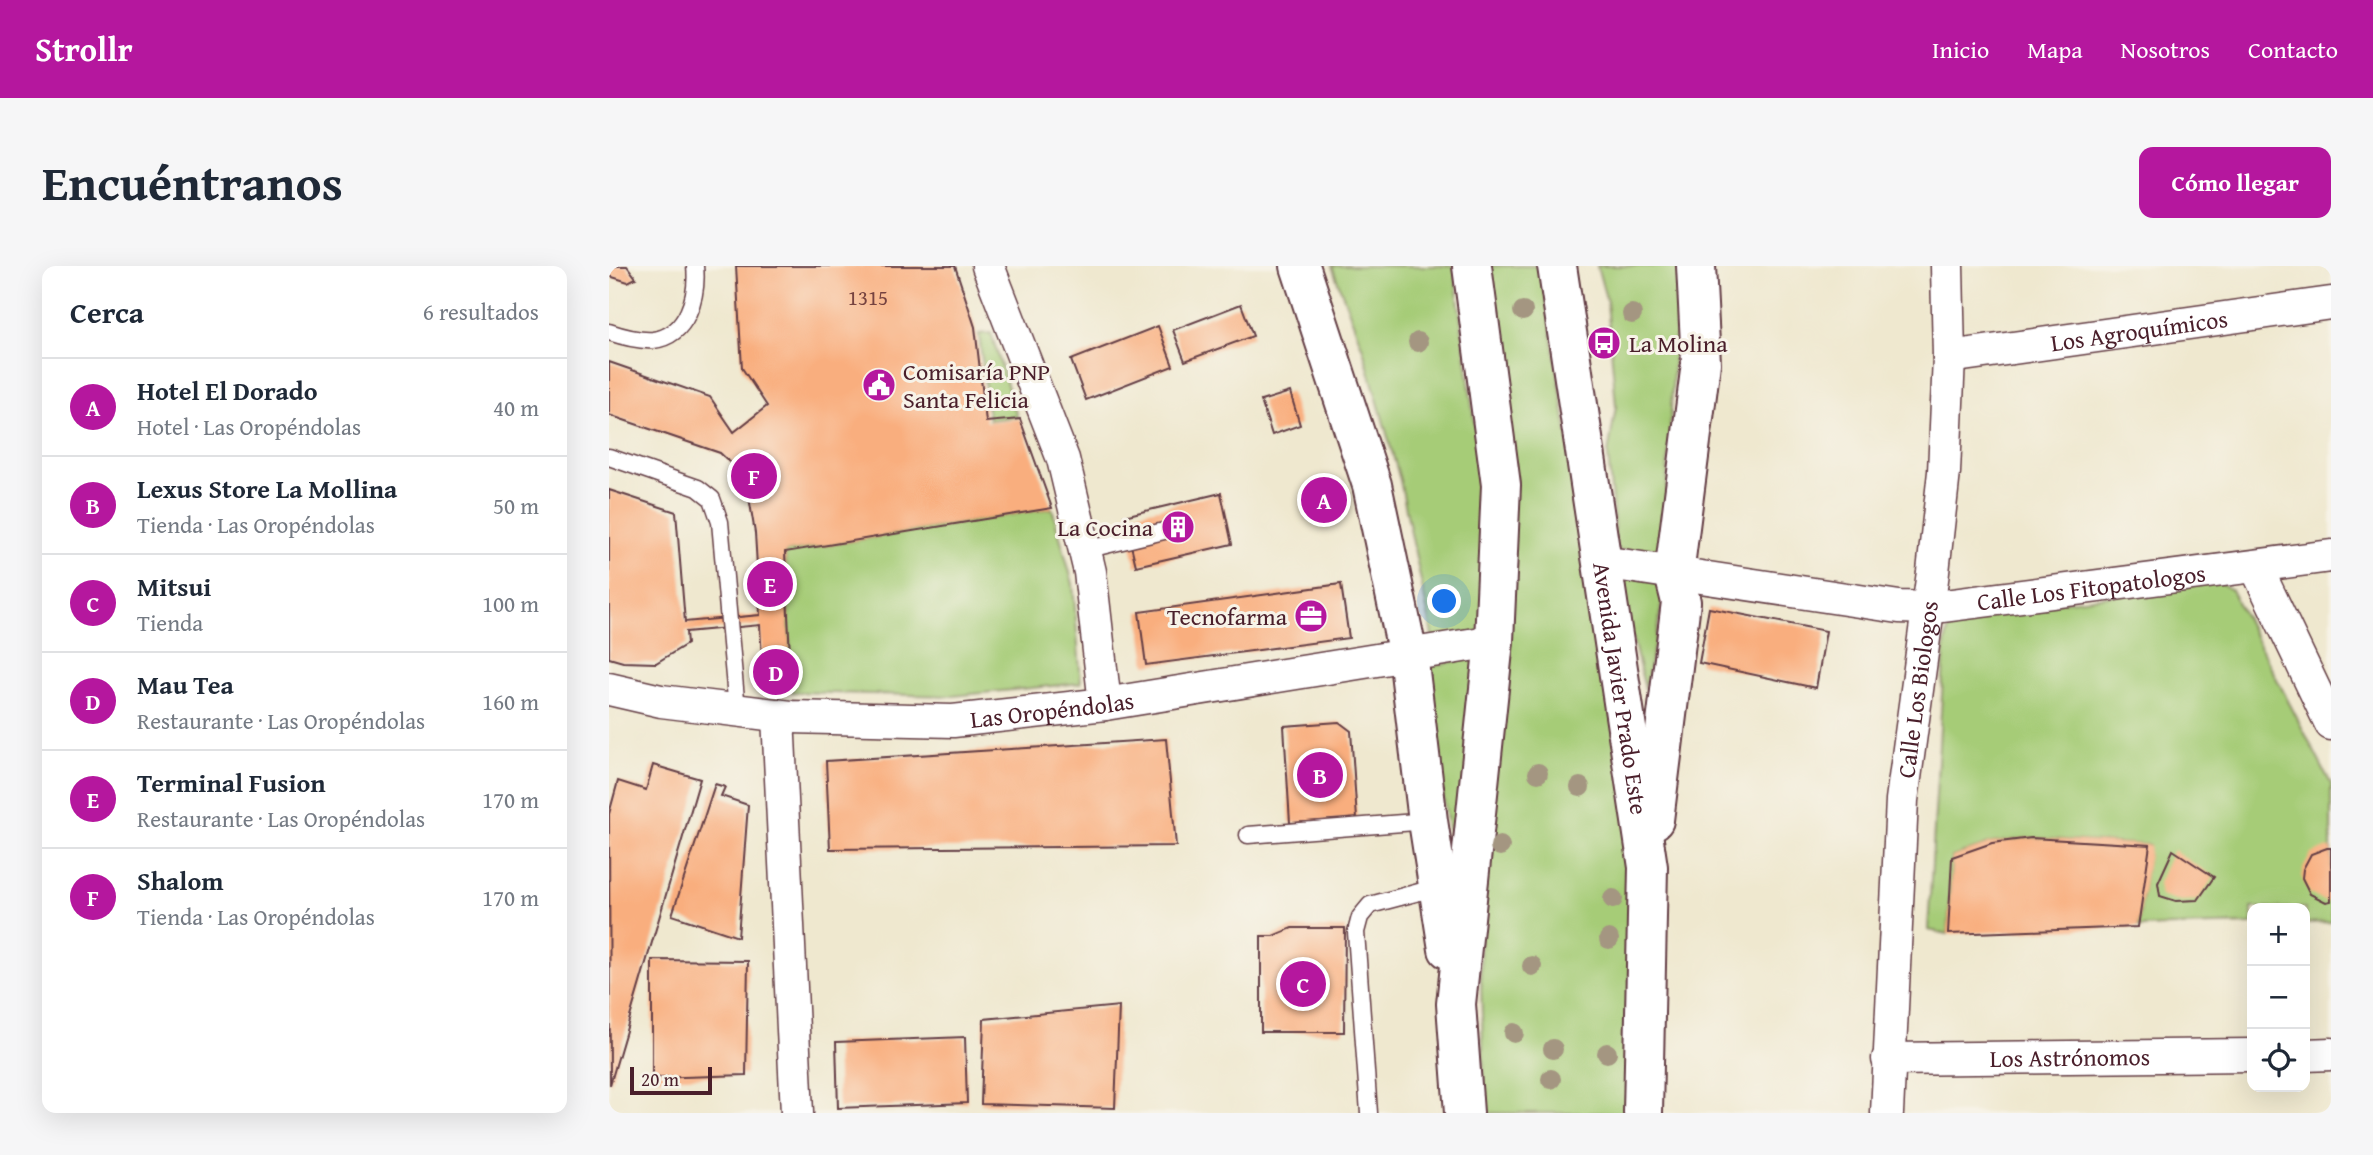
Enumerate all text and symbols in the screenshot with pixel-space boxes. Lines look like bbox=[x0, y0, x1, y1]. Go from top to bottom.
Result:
text: Strollr bbox=[35, 25, 133, 73]
text: Inicio bbox=[1932, 32, 1989, 67]
text: Mapa bbox=[2027, 32, 2083, 67]
text: Nosotros bbox=[2121, 32, 2210, 67]
text: Contacto bbox=[2248, 32, 2338, 67]
text: Encuéntranos bbox=[42, 146, 343, 218]
button: Cómo llegar bbox=[2139, 147, 2331, 218]
house number: 1315 bbox=[848, 282, 888, 313]
text: Cerca bbox=[70, 290, 144, 334]
text: 6 resultados bbox=[423, 295, 539, 328]
street label: Los Agroquímicos bbox=[2048, 300, 2230, 360]
bus stop icon: La Molina bbox=[1585, 324, 1623, 362]
place label: La Molina bbox=[1629, 326, 1728, 361]
place label: Comisaría PNP Santa Felicia bbox=[903, 354, 1050, 417]
public building icon: Comisaría PNP Santa Felicia bbox=[860, 366, 898, 404]
text: Hotel El Dorado bbox=[137, 371, 318, 410]
text: A bbox=[86, 391, 100, 424]
text: 40 m bbox=[493, 391, 539, 424]
text: Hotel · Las Oropéndolas bbox=[137, 410, 361, 443]
pin: F bbox=[731, 450, 777, 502]
text: Lexus Store La Mollina bbox=[137, 469, 397, 508]
pin: A bbox=[1301, 474, 1347, 526]
text: B bbox=[86, 489, 100, 522]
text: 50 m bbox=[493, 489, 539, 522]
text: Tienda · Las Oropéndolas bbox=[137, 508, 375, 541]
building icon: La Cocina bbox=[1159, 508, 1197, 546]
place label: La Cocina bbox=[1057, 510, 1154, 545]
street label: Calle Los Fitopatologos bbox=[1975, 555, 2208, 619]
pin: E bbox=[747, 558, 793, 610]
street label: Avenida Javier Prado Este bbox=[1585, 559, 1657, 817]
text: Mitsui bbox=[137, 567, 211, 606]
your location bbox=[1427, 584, 1461, 618]
text: C bbox=[86, 587, 100, 620]
text: 100 m bbox=[482, 587, 539, 620]
office icon: Tecnofarma bbox=[1292, 597, 1330, 635]
place label: Tecnofarma bbox=[1167, 599, 1288, 634]
street label: Calle Los Biologos bbox=[1888, 599, 1946, 780]
text: Tienda bbox=[137, 606, 203, 639]
pin: D bbox=[753, 646, 799, 698]
text: Mau Tea bbox=[137, 665, 234, 704]
street label: Las Oropéndolas bbox=[968, 682, 1136, 736]
text: D bbox=[86, 685, 100, 718]
text: 160 m bbox=[482, 685, 539, 718]
text: Restaurante · Las Oropéndolas bbox=[137, 704, 425, 737]
pin: B bbox=[1297, 749, 1343, 801]
text: Terminal Fusion bbox=[137, 763, 326, 802]
text: E bbox=[87, 783, 99, 816]
text: 170 m bbox=[482, 783, 539, 816]
text: Restaurante · Las Oropéndolas bbox=[137, 802, 425, 835]
text: Shalom bbox=[137, 861, 224, 900]
text: F bbox=[87, 881, 99, 914]
text: 170 m bbox=[482, 881, 539, 914]
text: Tienda · Las Oropéndolas bbox=[137, 900, 375, 933]
map controls bbox=[2247, 903, 2310, 1092]
button: + bbox=[2247, 903, 2310, 966]
pin: C bbox=[1280, 958, 1326, 1010]
button: − bbox=[2247, 966, 2310, 1029]
button: locate bbox=[2247, 1029, 2310, 1092]
street label: Los Astrónomos bbox=[1989, 1039, 2150, 1075]
scale bar bbox=[630, 1064, 712, 1096]
text: 20 m bbox=[641, 1065, 679, 1093]

